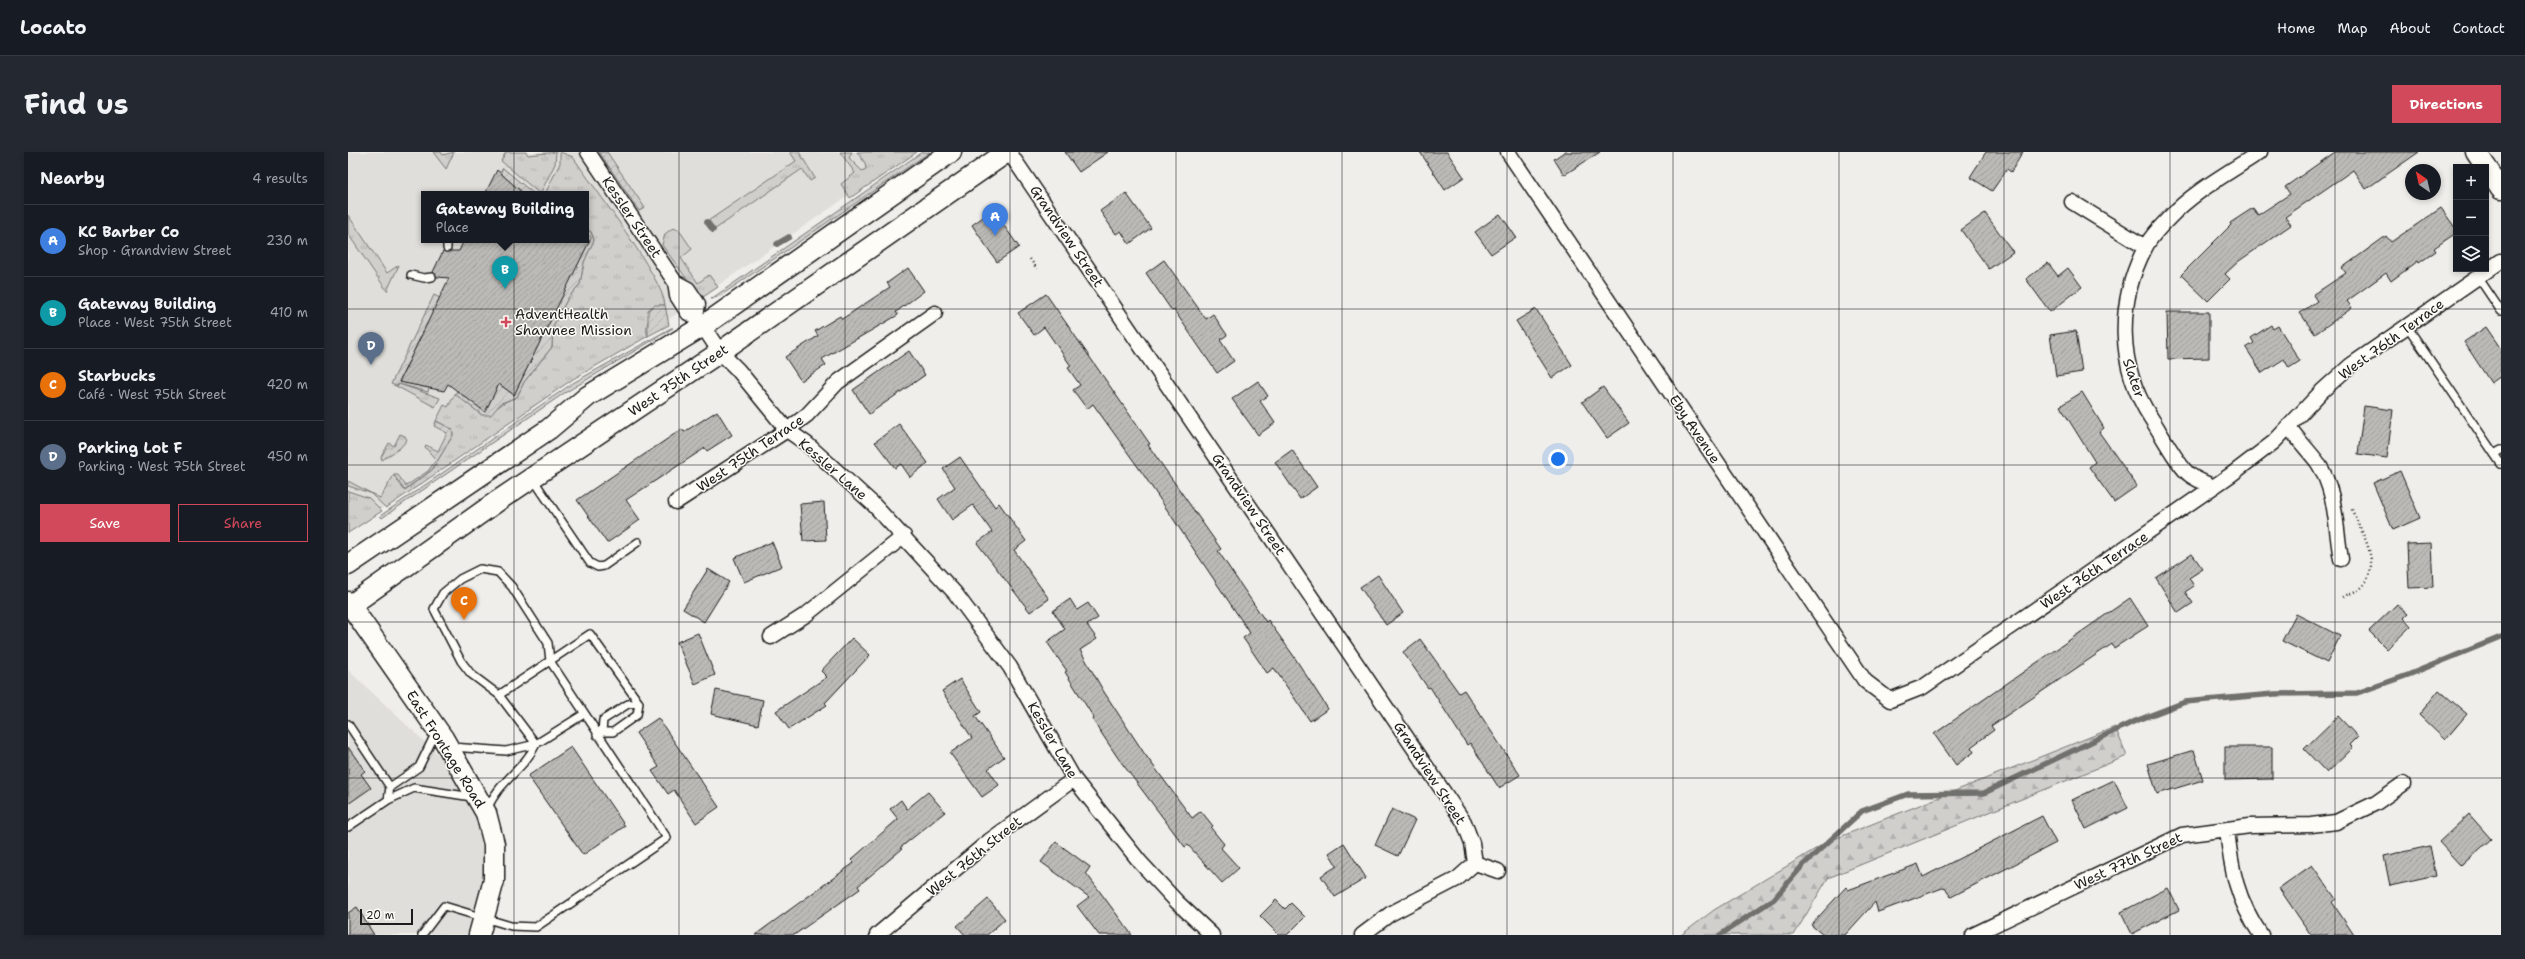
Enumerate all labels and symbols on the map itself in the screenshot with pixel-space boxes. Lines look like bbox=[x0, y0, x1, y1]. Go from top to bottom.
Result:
north arrow bbox=[2405, 164, 2441, 200]
street label: Kessler Street bbox=[598, 173, 666, 261]
street label: Grandview Street bbox=[1026, 182, 1108, 290]
pin: A bbox=[982, 203, 1008, 236]
pin: B bbox=[492, 256, 518, 289]
street label: West 76th Terrace bbox=[2335, 295, 2447, 383]
place label: AdventHealth Shawnee Mission bbox=[515, 305, 632, 339]
marker: AdventHealth Shawnee Mission bbox=[500, 316, 512, 328]
pin: D bbox=[358, 332, 384, 365]
street label: West 75th Street bbox=[625, 340, 731, 420]
street label: Slater bbox=[2119, 356, 2149, 400]
street label: Eby Avenue bbox=[1665, 391, 1725, 467]
street label: West 75th Terrace bbox=[693, 410, 807, 496]
street label: Kessler Lane bbox=[795, 434, 871, 504]
your location bbox=[1548, 449, 1568, 469]
street label: Grandview Street bbox=[1208, 450, 1290, 558]
street label: West 76th Terrace bbox=[2037, 527, 2151, 613]
pin: C bbox=[451, 587, 477, 620]
street label: East Frontage Road bbox=[402, 687, 490, 811]
street label: Kessler Lane bbox=[1024, 699, 1082, 782]
street label: Grandview Street bbox=[1390, 718, 1470, 828]
street label: West 76th Street bbox=[923, 812, 1025, 900]
street label: West 77th Street bbox=[2071, 828, 2185, 894]
scale bar bbox=[360, 907, 413, 926]

